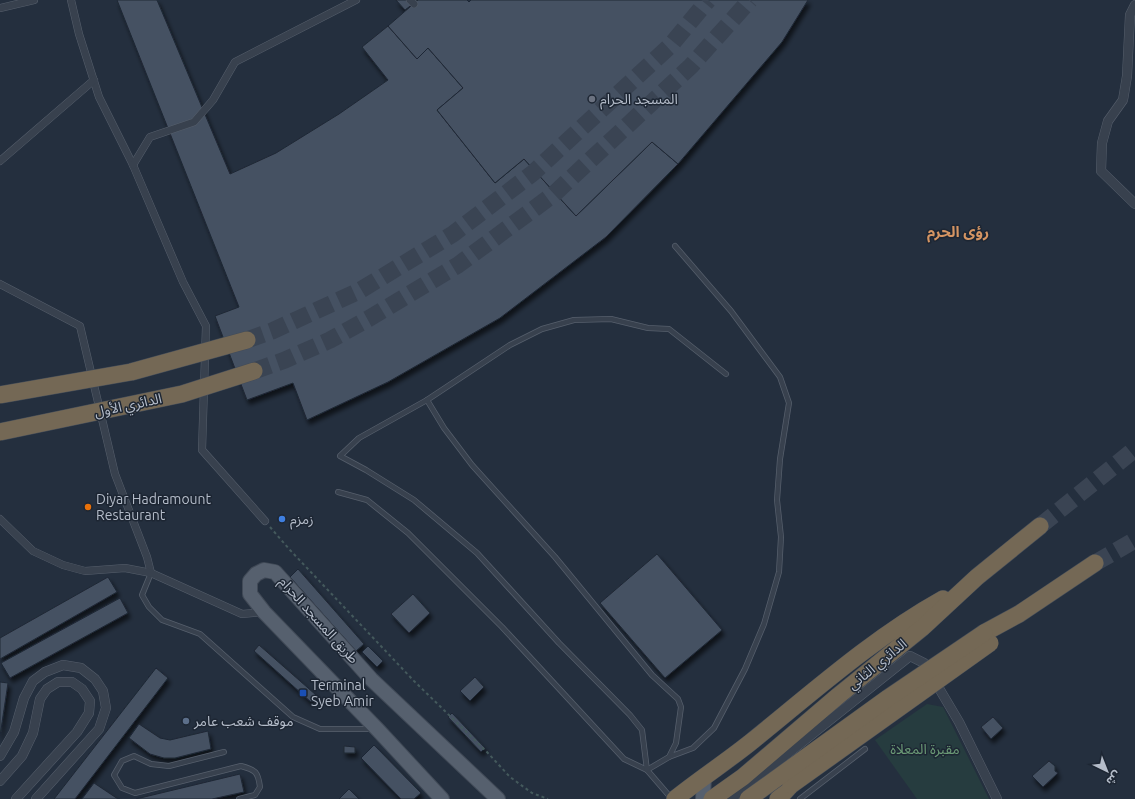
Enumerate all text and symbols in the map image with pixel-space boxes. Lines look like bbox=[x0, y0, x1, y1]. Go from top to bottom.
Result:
place label: المسجد الحرام bbox=[600, 91, 678, 110]
marker: المسجد الحرام bbox=[587, 94, 597, 104]
district label: رؤى الحرم bbox=[927, 223, 989, 243]
street label: الدائري الأول bbox=[93, 390, 164, 423]
place label: Diyar Hadramount Restaurant bbox=[96, 491, 212, 523]
marker: Diyar Hadramount Restaurant bbox=[83, 502, 93, 512]
place label: زمزم bbox=[290, 511, 314, 530]
marker: زمزم bbox=[277, 514, 287, 524]
street label: طريق المسجد الحرام bbox=[274, 573, 362, 669]
street label: الدائري الثاني bbox=[844, 635, 912, 695]
place label: Terminal Syeb Amir bbox=[311, 677, 375, 709]
marker: Terminal Syeb Amir bbox=[298, 688, 308, 698]
place label: موقف شعب عامر bbox=[193, 713, 294, 730]
marker: موقف شعب عامر bbox=[181, 716, 191, 726]
park label: مقبرة المعلاة bbox=[890, 741, 960, 758]
north arrow bbox=[1087, 751, 1127, 791]
text: ش bbox=[1104, 768, 1123, 788]

